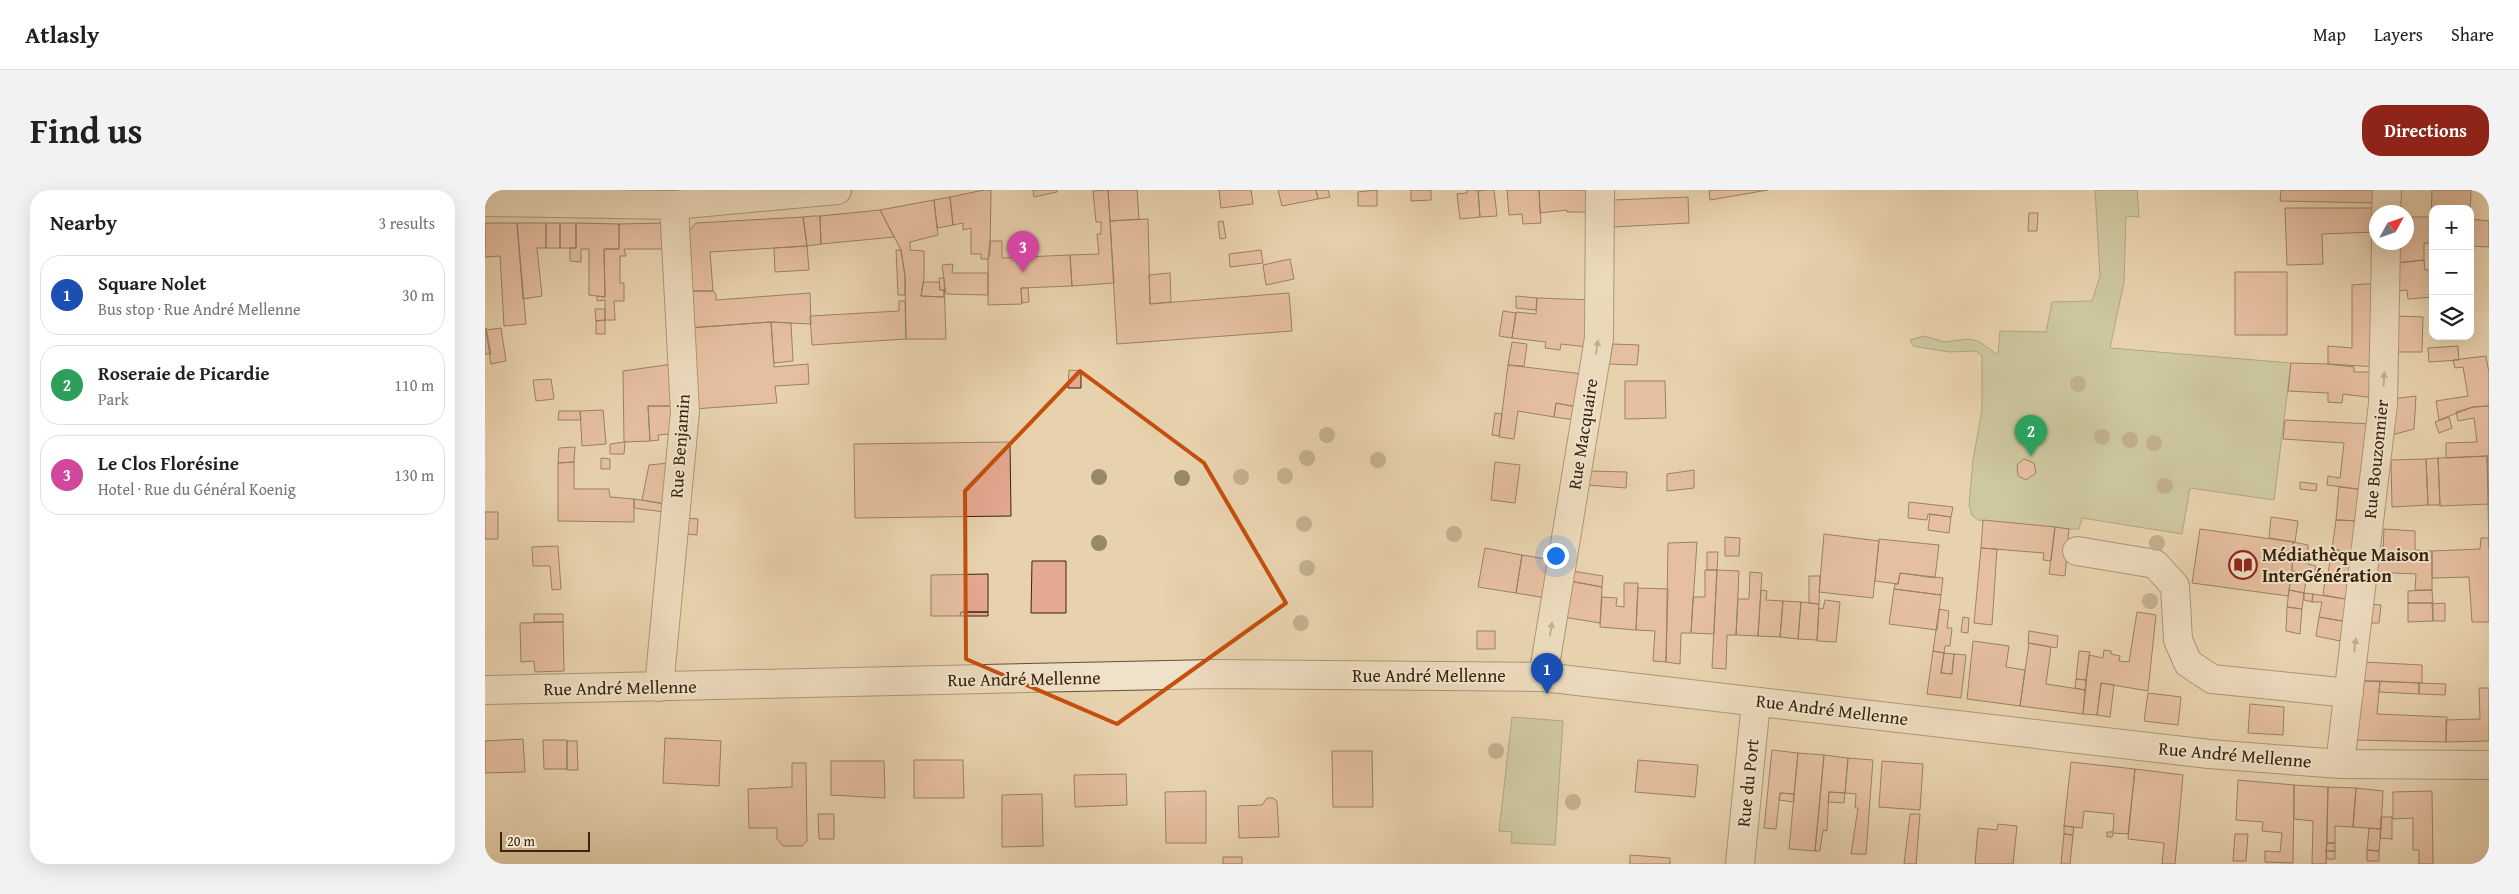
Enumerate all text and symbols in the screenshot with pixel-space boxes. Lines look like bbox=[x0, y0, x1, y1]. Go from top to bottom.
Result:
text: Atlasly bbox=[25, 17, 99, 52]
text: Map bbox=[2313, 21, 2346, 48]
text: Layers bbox=[2374, 21, 2423, 48]
text: Share bbox=[2451, 21, 2494, 48]
text: Find us bbox=[30, 105, 143, 156]
button: Directions bbox=[2362, 105, 2489, 156]
north arrow bbox=[2369, 205, 2414, 250]
map controls bbox=[2429, 205, 2474, 340]
button: + bbox=[2429, 205, 2474, 250]
text: Nearby bbox=[50, 207, 117, 238]
text: 3 results bbox=[378, 211, 435, 235]
pin: 3 bbox=[1007, 231, 1039, 272]
button: − bbox=[2429, 250, 2474, 295]
text: Square Nolet bbox=[98, 269, 206, 297]
text: 1 bbox=[63, 283, 71, 307]
text: 30 m bbox=[402, 283, 434, 307]
button: layers bbox=[2429, 295, 2474, 340]
text: Bus stop · Rue André Mellenne bbox=[98, 297, 300, 321]
one-way arrow bbox=[1594, 339, 1602, 355]
text: Roseraie de Picardie bbox=[98, 359, 270, 387]
one-way arrow bbox=[2381, 371, 2389, 387]
text: 2 bbox=[63, 373, 71, 397]
text: 110 m bbox=[394, 373, 434, 397]
street label: Rue Macquaire bbox=[1560, 376, 1605, 491]
text: Park bbox=[98, 387, 129, 411]
street label: Rue Benjamin bbox=[662, 393, 697, 499]
street label: Rue Bouzonnier bbox=[2356, 397, 2395, 520]
pin: 2 bbox=[2015, 415, 2047, 456]
text: Le Clos Florésine bbox=[98, 449, 239, 477]
text: 3 bbox=[63, 463, 71, 487]
text: 130 m bbox=[394, 463, 434, 487]
text: Hotel · Rue du Général Koenig bbox=[98, 477, 296, 501]
place label: Médiathèque Maison InterGénération bbox=[2262, 541, 2430, 589]
your location bbox=[1543, 543, 1569, 569]
library icon: Médiathèque Maison InterGénération bbox=[2228, 550, 2258, 580]
one-way arrow bbox=[1547, 620, 1555, 636]
one-way arrow bbox=[2351, 637, 2359, 653]
pin: 1 bbox=[1531, 653, 1563, 694]
street label: Rue André Mellenne bbox=[1352, 662, 1506, 689]
street label: Rue André Mellenne bbox=[947, 664, 1101, 693]
street label: Rue André Mellenne bbox=[543, 673, 697, 702]
street label: Rue André Mellenne bbox=[1754, 687, 1910, 732]
street label: Rue André Mellenne bbox=[2157, 734, 2313, 775]
street label: Rue du Port bbox=[1729, 737, 1766, 828]
scale bar bbox=[500, 829, 590, 852]
text: 20 m bbox=[507, 831, 535, 851]

